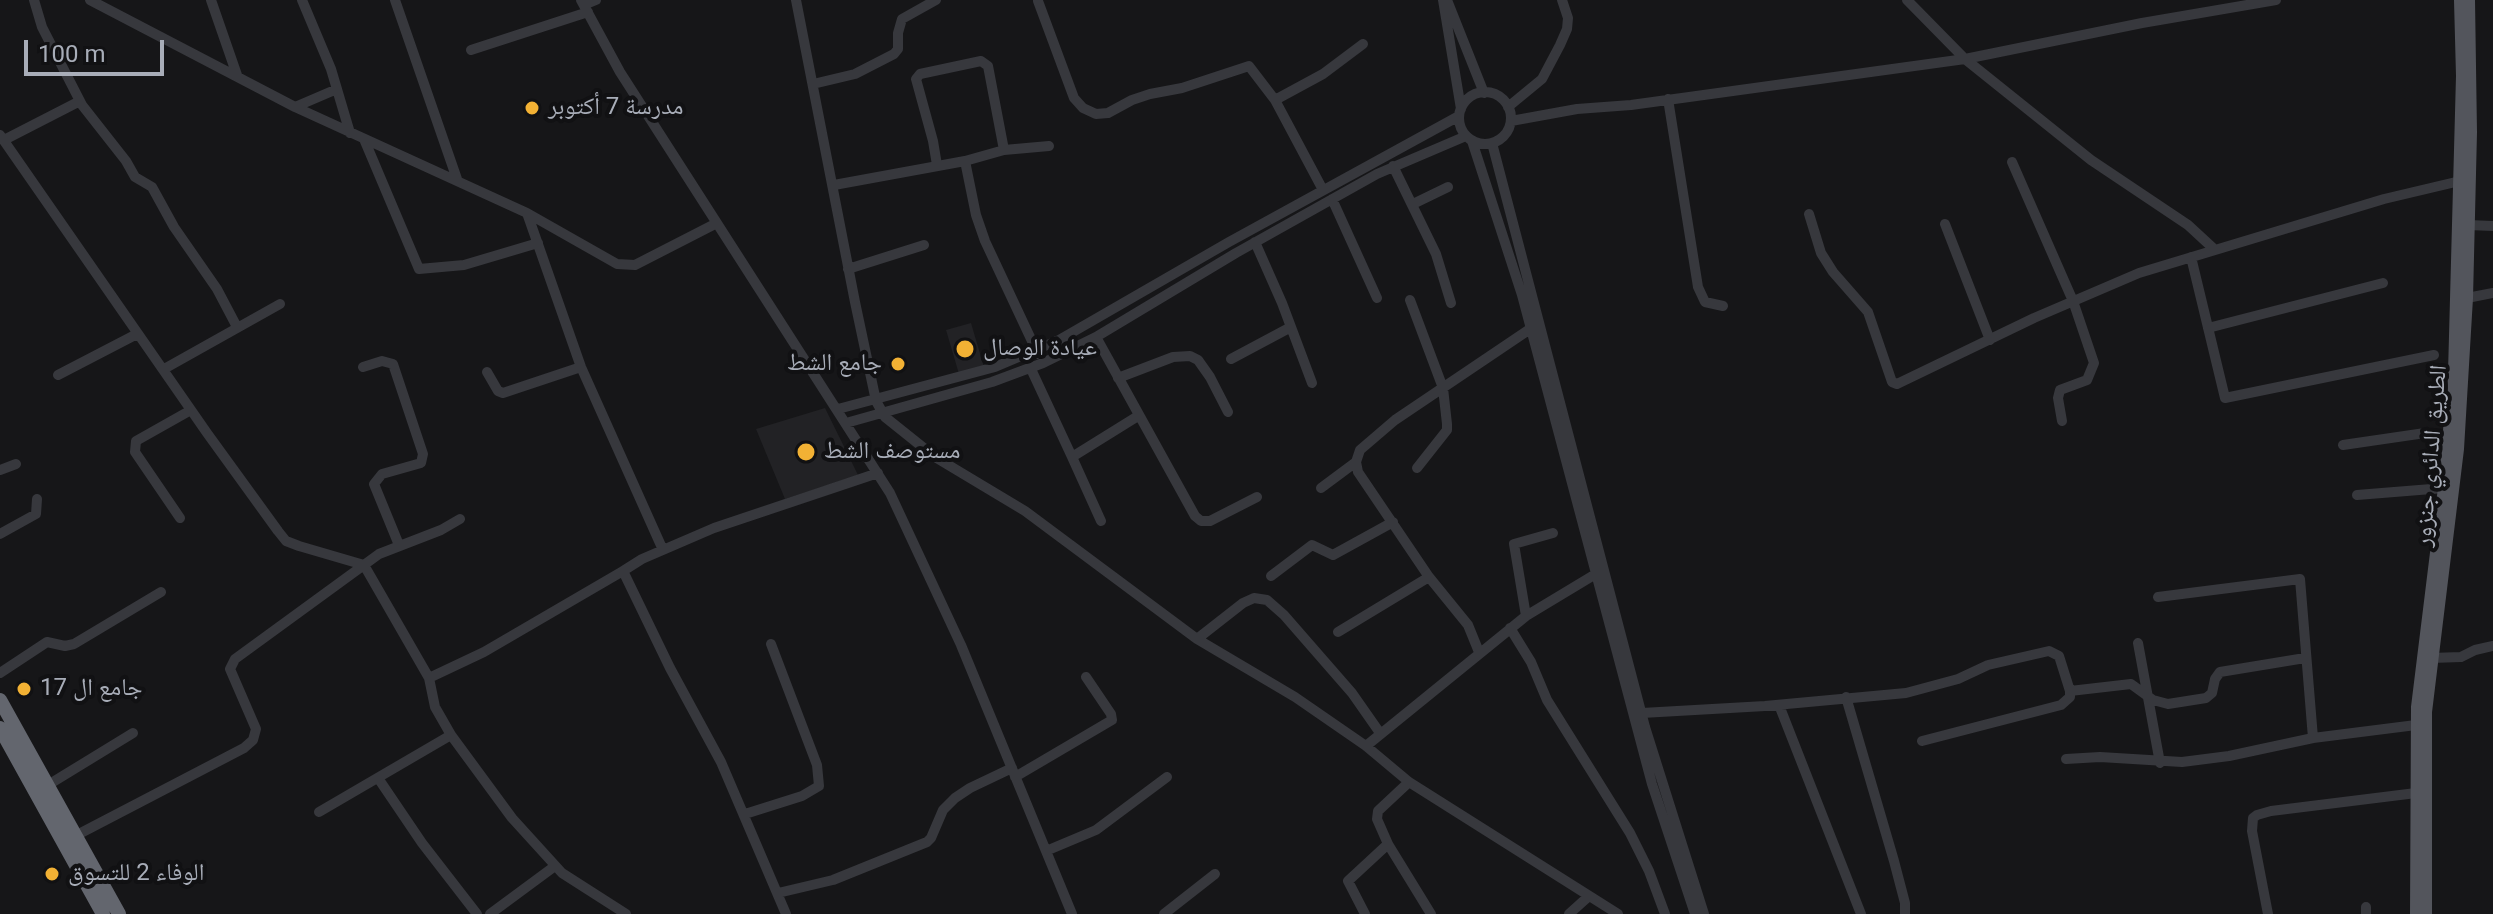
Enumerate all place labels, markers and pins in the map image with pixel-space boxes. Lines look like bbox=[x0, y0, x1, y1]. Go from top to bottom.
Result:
place label: مدرسة 7 أكتوبر bbox=[548, 94, 683, 122]
marker: مدرسة 7 أكتوبر bbox=[523, 99, 541, 117]
place label: عيادة الوصال bbox=[983, 335, 1097, 363]
marker: عيادة الوصال bbox=[954, 338, 976, 360]
place label: جامع الشط bbox=[787, 350, 882, 378]
marker: جامع الشط bbox=[889, 355, 907, 373]
place label: مستوصف الشط bbox=[824, 438, 960, 466]
marker: مستوصف الشط bbox=[795, 441, 817, 463]
place label: جامع ال 17 bbox=[40, 675, 143, 703]
marker: جامع ال 17 bbox=[15, 680, 33, 698]
place label: الوفاء 2 للتسوق bbox=[68, 860, 204, 888]
marker: الوفاء 2 للتسوق bbox=[43, 865, 61, 883]

